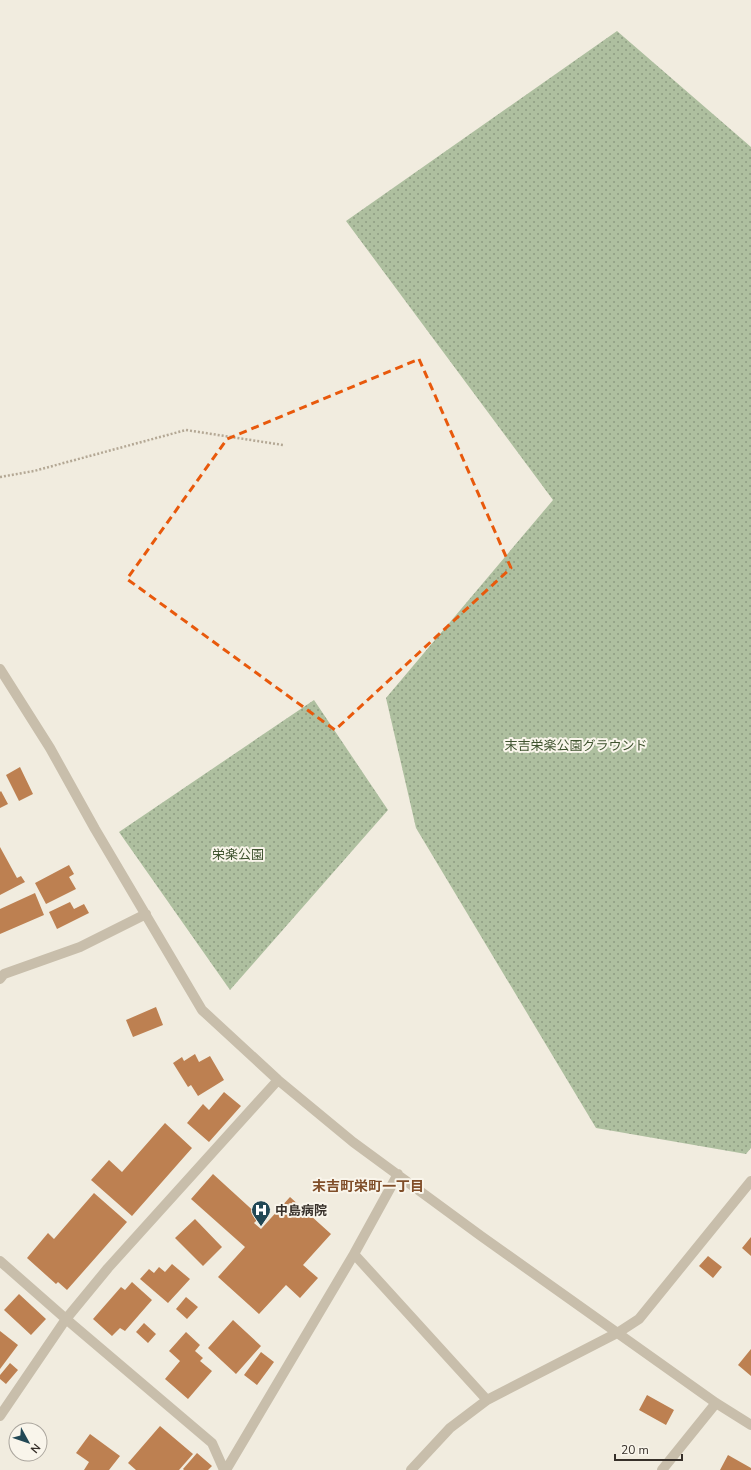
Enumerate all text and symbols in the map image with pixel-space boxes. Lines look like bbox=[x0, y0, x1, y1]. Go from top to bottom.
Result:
park label: 末吉栄楽公園グラウンド bbox=[504, 737, 648, 755]
park label: 栄楽公園 bbox=[212, 846, 264, 864]
district label: 末吉町栄町一丁目 bbox=[312, 1177, 424, 1196]
hospital icon: 中島病院 bbox=[250, 1199, 272, 1227]
place label: 中島病院 bbox=[275, 1202, 327, 1220]
north arrow bbox=[8, 1422, 48, 1462]
scale bar bbox=[615, 1436, 682, 1462]
text: N bbox=[27, 1440, 44, 1456]
text: 20 m bbox=[621, 1442, 649, 1458]

